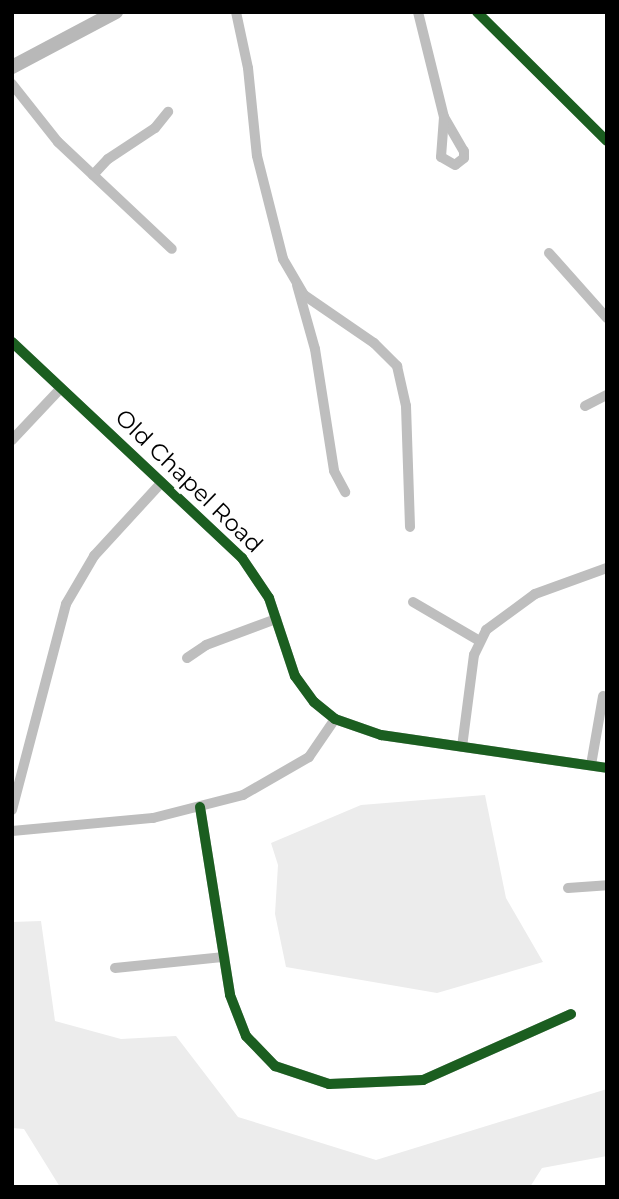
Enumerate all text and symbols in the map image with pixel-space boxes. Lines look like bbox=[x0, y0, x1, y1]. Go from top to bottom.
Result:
street label: Old Chapel Road bbox=[110, 404, 268, 558]

